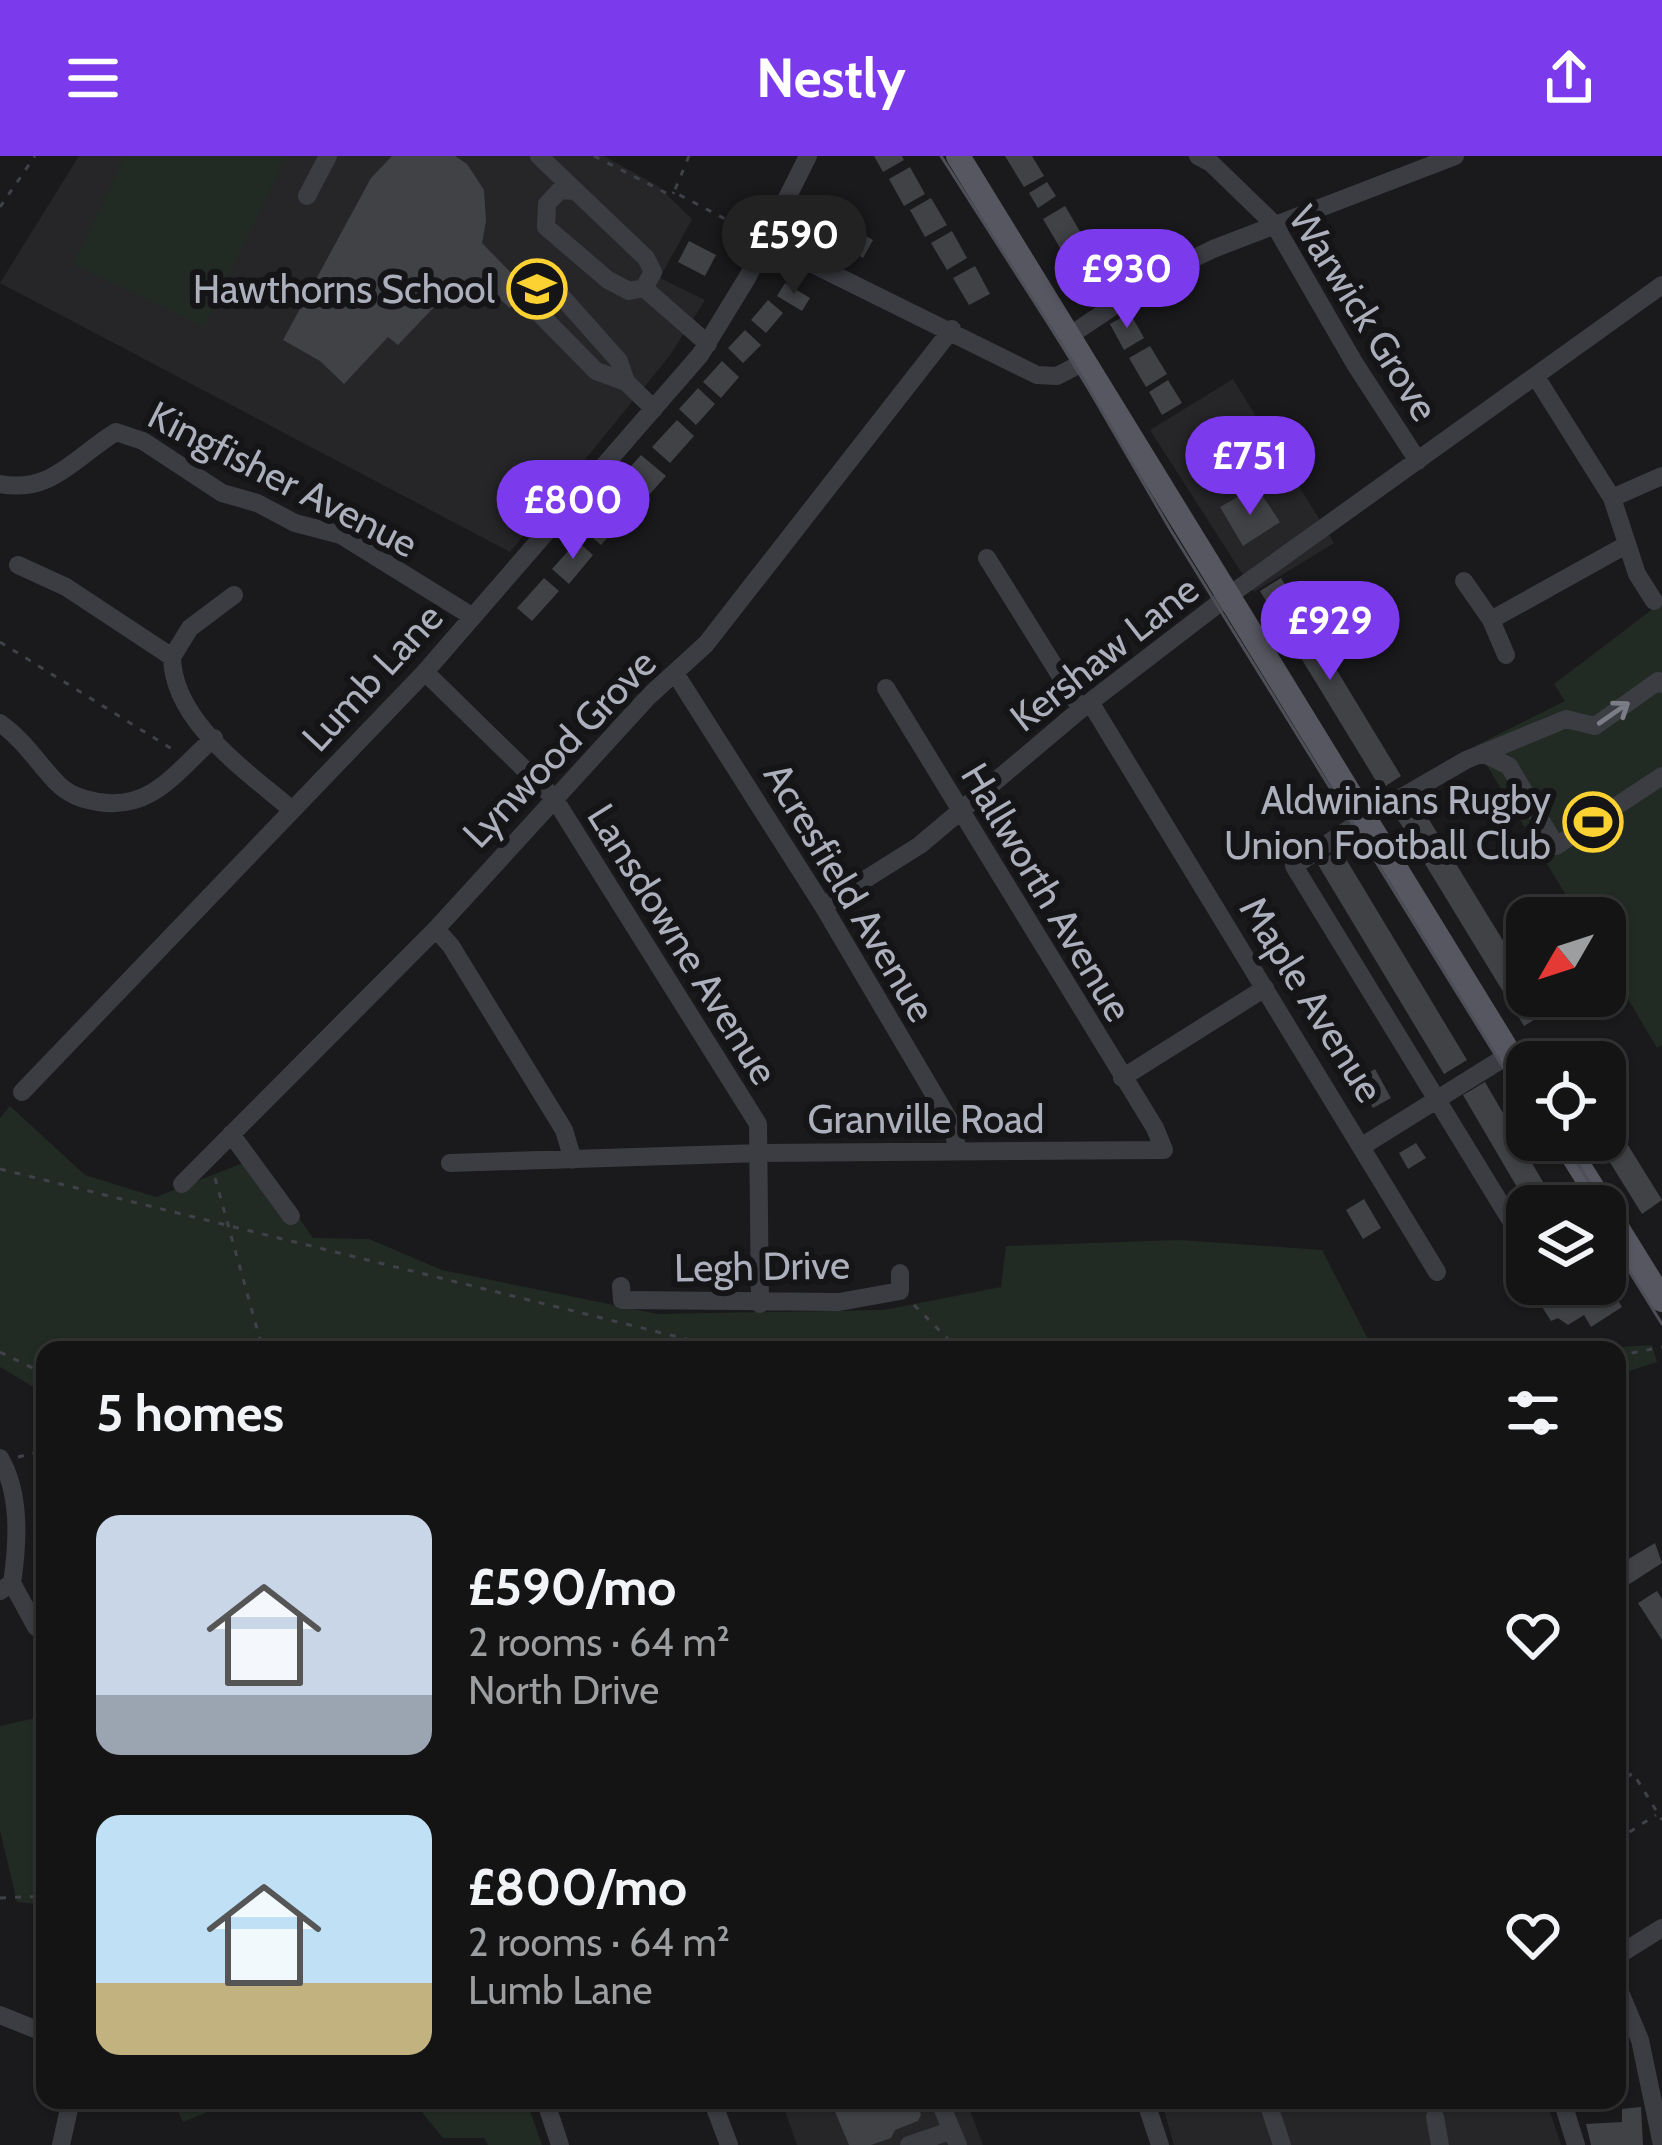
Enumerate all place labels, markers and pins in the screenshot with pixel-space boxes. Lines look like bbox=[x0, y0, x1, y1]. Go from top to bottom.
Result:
pin: £590 bbox=[723, 195, 865, 297]
pin: £930 bbox=[1056, 229, 1198, 331]
school or university icon: Hawthorns School bbox=[506, 258, 568, 320]
place label: Hawthorns School bbox=[193, 265, 495, 313]
pin: £751 bbox=[1179, 416, 1321, 518]
pin: £800 bbox=[502, 460, 644, 562]
pin: £929 bbox=[1259, 581, 1401, 683]
place label: Aldwinians Rugby Union Football Club bbox=[1224, 776, 1551, 869]
sports icon: Aldwinians Rugby Union Football Club bbox=[1562, 791, 1624, 853]

